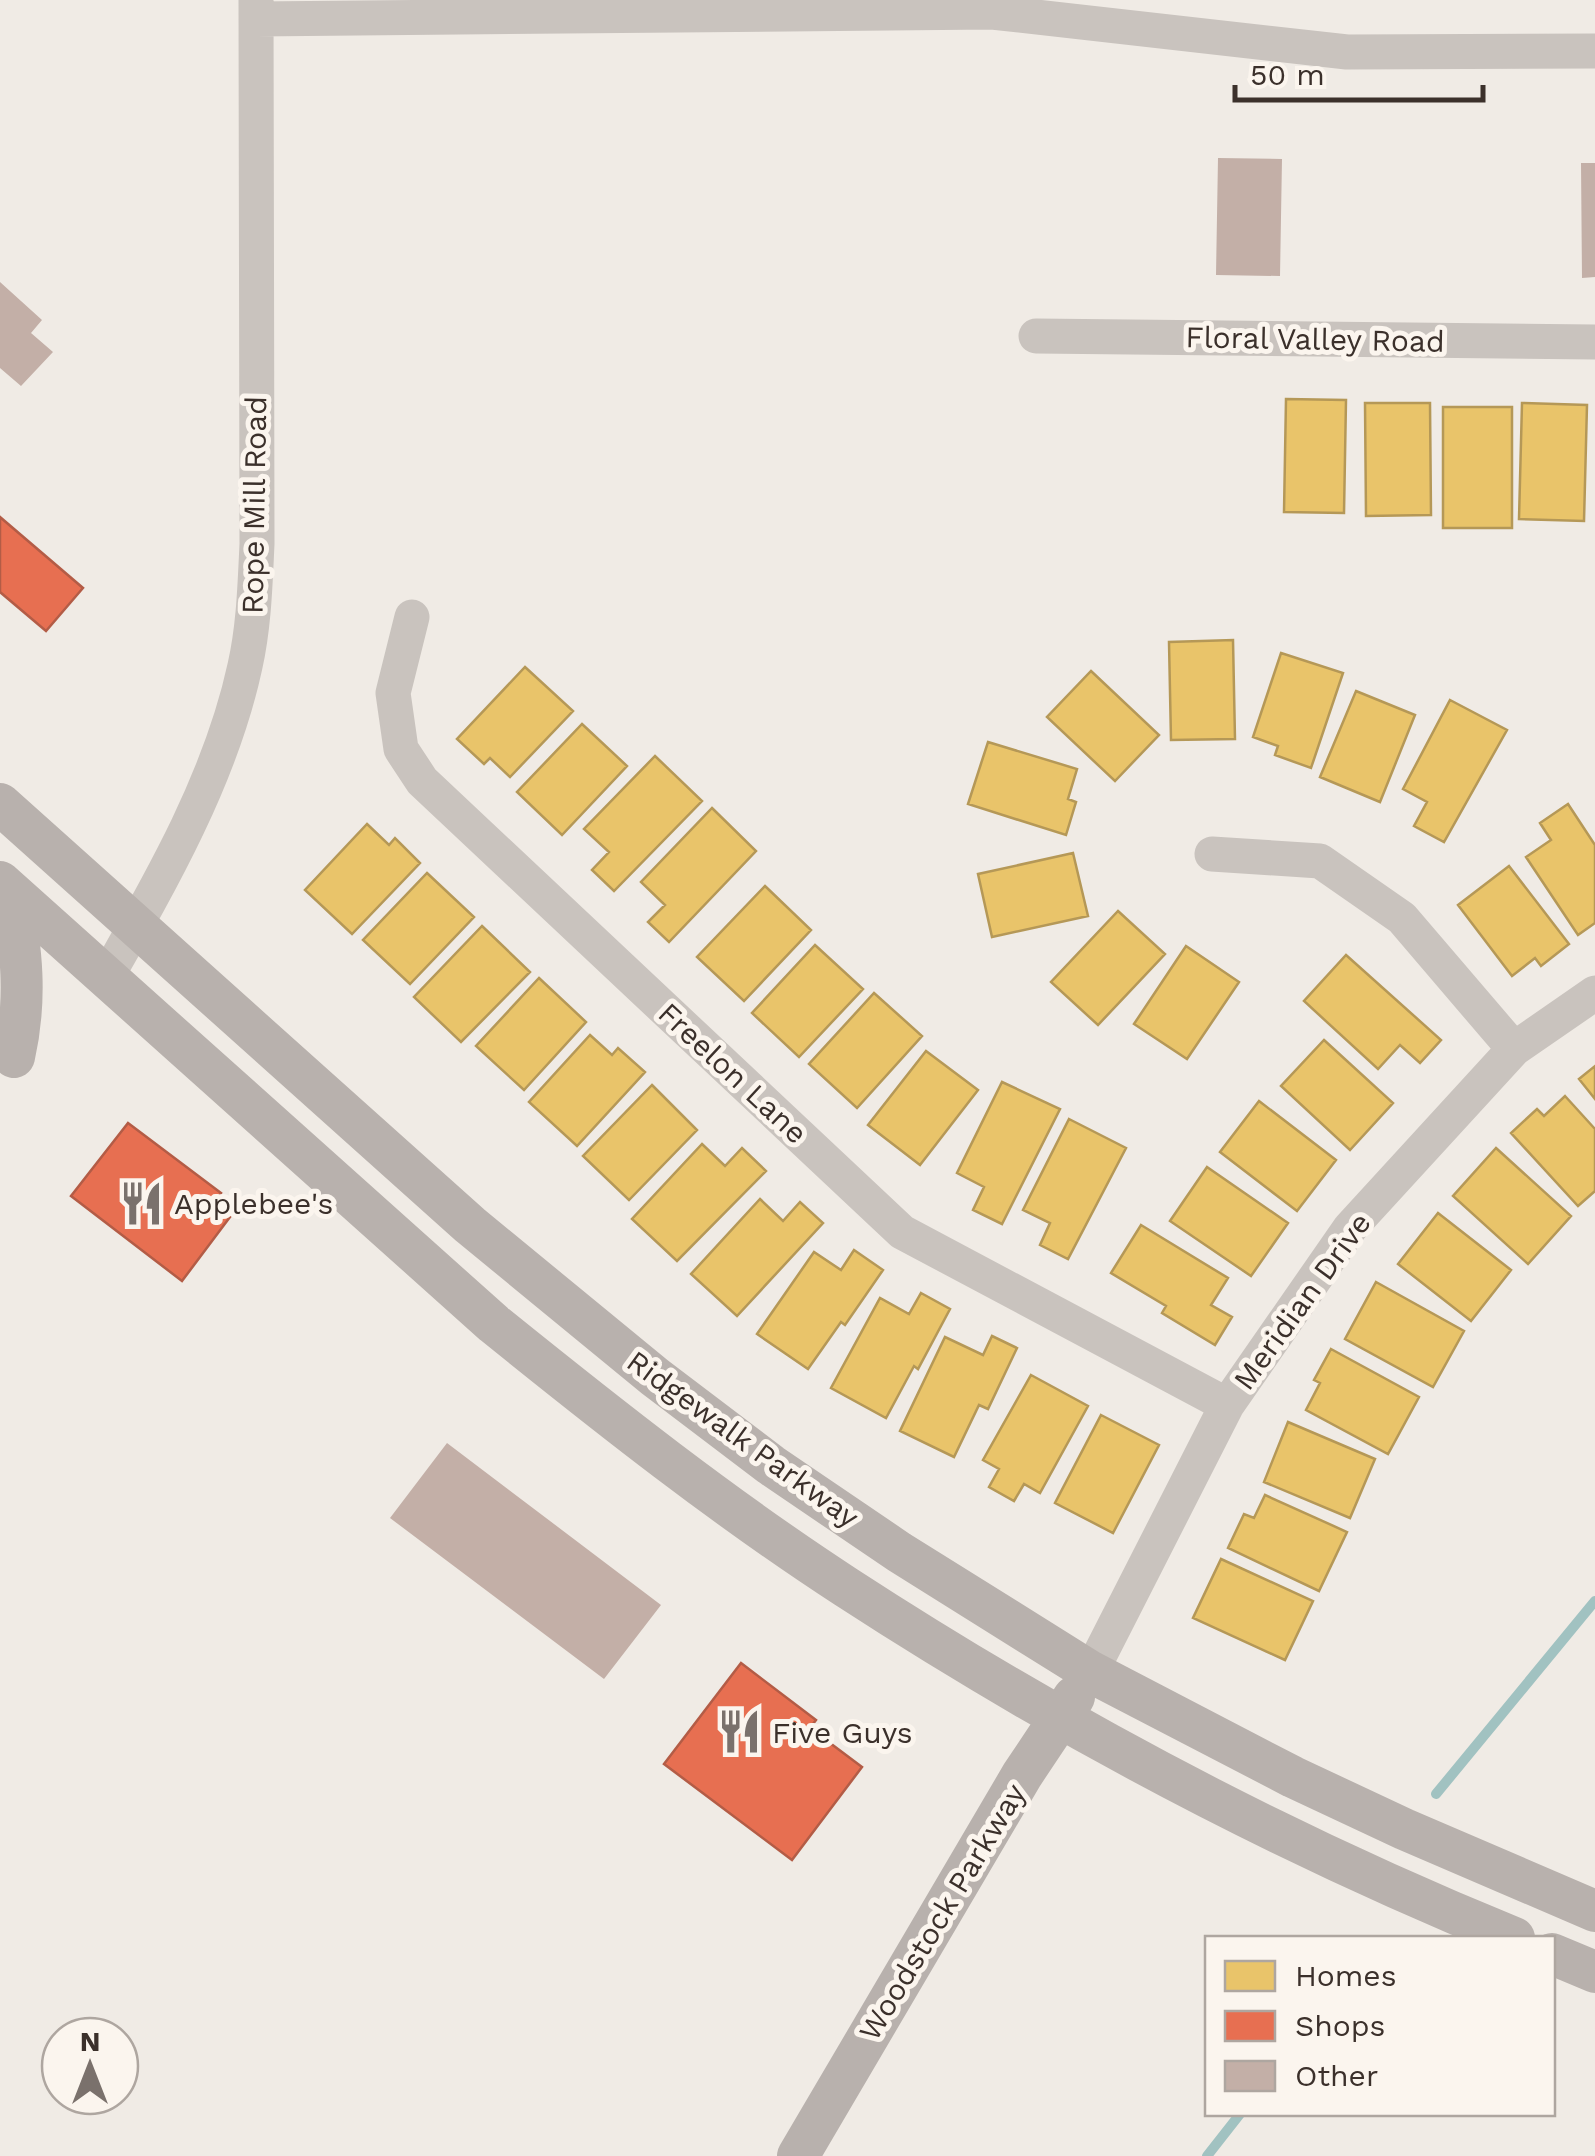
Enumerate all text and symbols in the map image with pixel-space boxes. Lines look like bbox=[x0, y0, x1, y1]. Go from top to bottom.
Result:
scale bar bbox=[1235, 40, 1482, 102]
text: 50 m bbox=[1250, 57, 1325, 92]
street label: Floral Valley Road bbox=[1185, 319, 1445, 359]
street label: Rope Mill Road bbox=[235, 396, 273, 614]
street label: Freelon Lane bbox=[652, 995, 814, 1151]
restaurant icon: Applebee's bbox=[117, 1179, 165, 1227]
place label: Applebee's bbox=[174, 1186, 333, 1221]
street label: Meridian Drive bbox=[1226, 1206, 1378, 1396]
street label: Ridgewalk Parkway bbox=[620, 1343, 866, 1535]
restaurant icon: Five Guys bbox=[715, 1708, 763, 1756]
place label: Five Guys bbox=[772, 1715, 913, 1750]
street label: Woodstock Parkway bbox=[851, 1777, 1033, 2047]
legend bbox=[1205, 1936, 1555, 2116]
text: Homes bbox=[1295, 1958, 1397, 1993]
text: Shops bbox=[1295, 2008, 1385, 2043]
north arrow bbox=[40, 2016, 140, 2116]
text: N bbox=[80, 2025, 100, 2058]
text: Other bbox=[1295, 2058, 1378, 2093]

